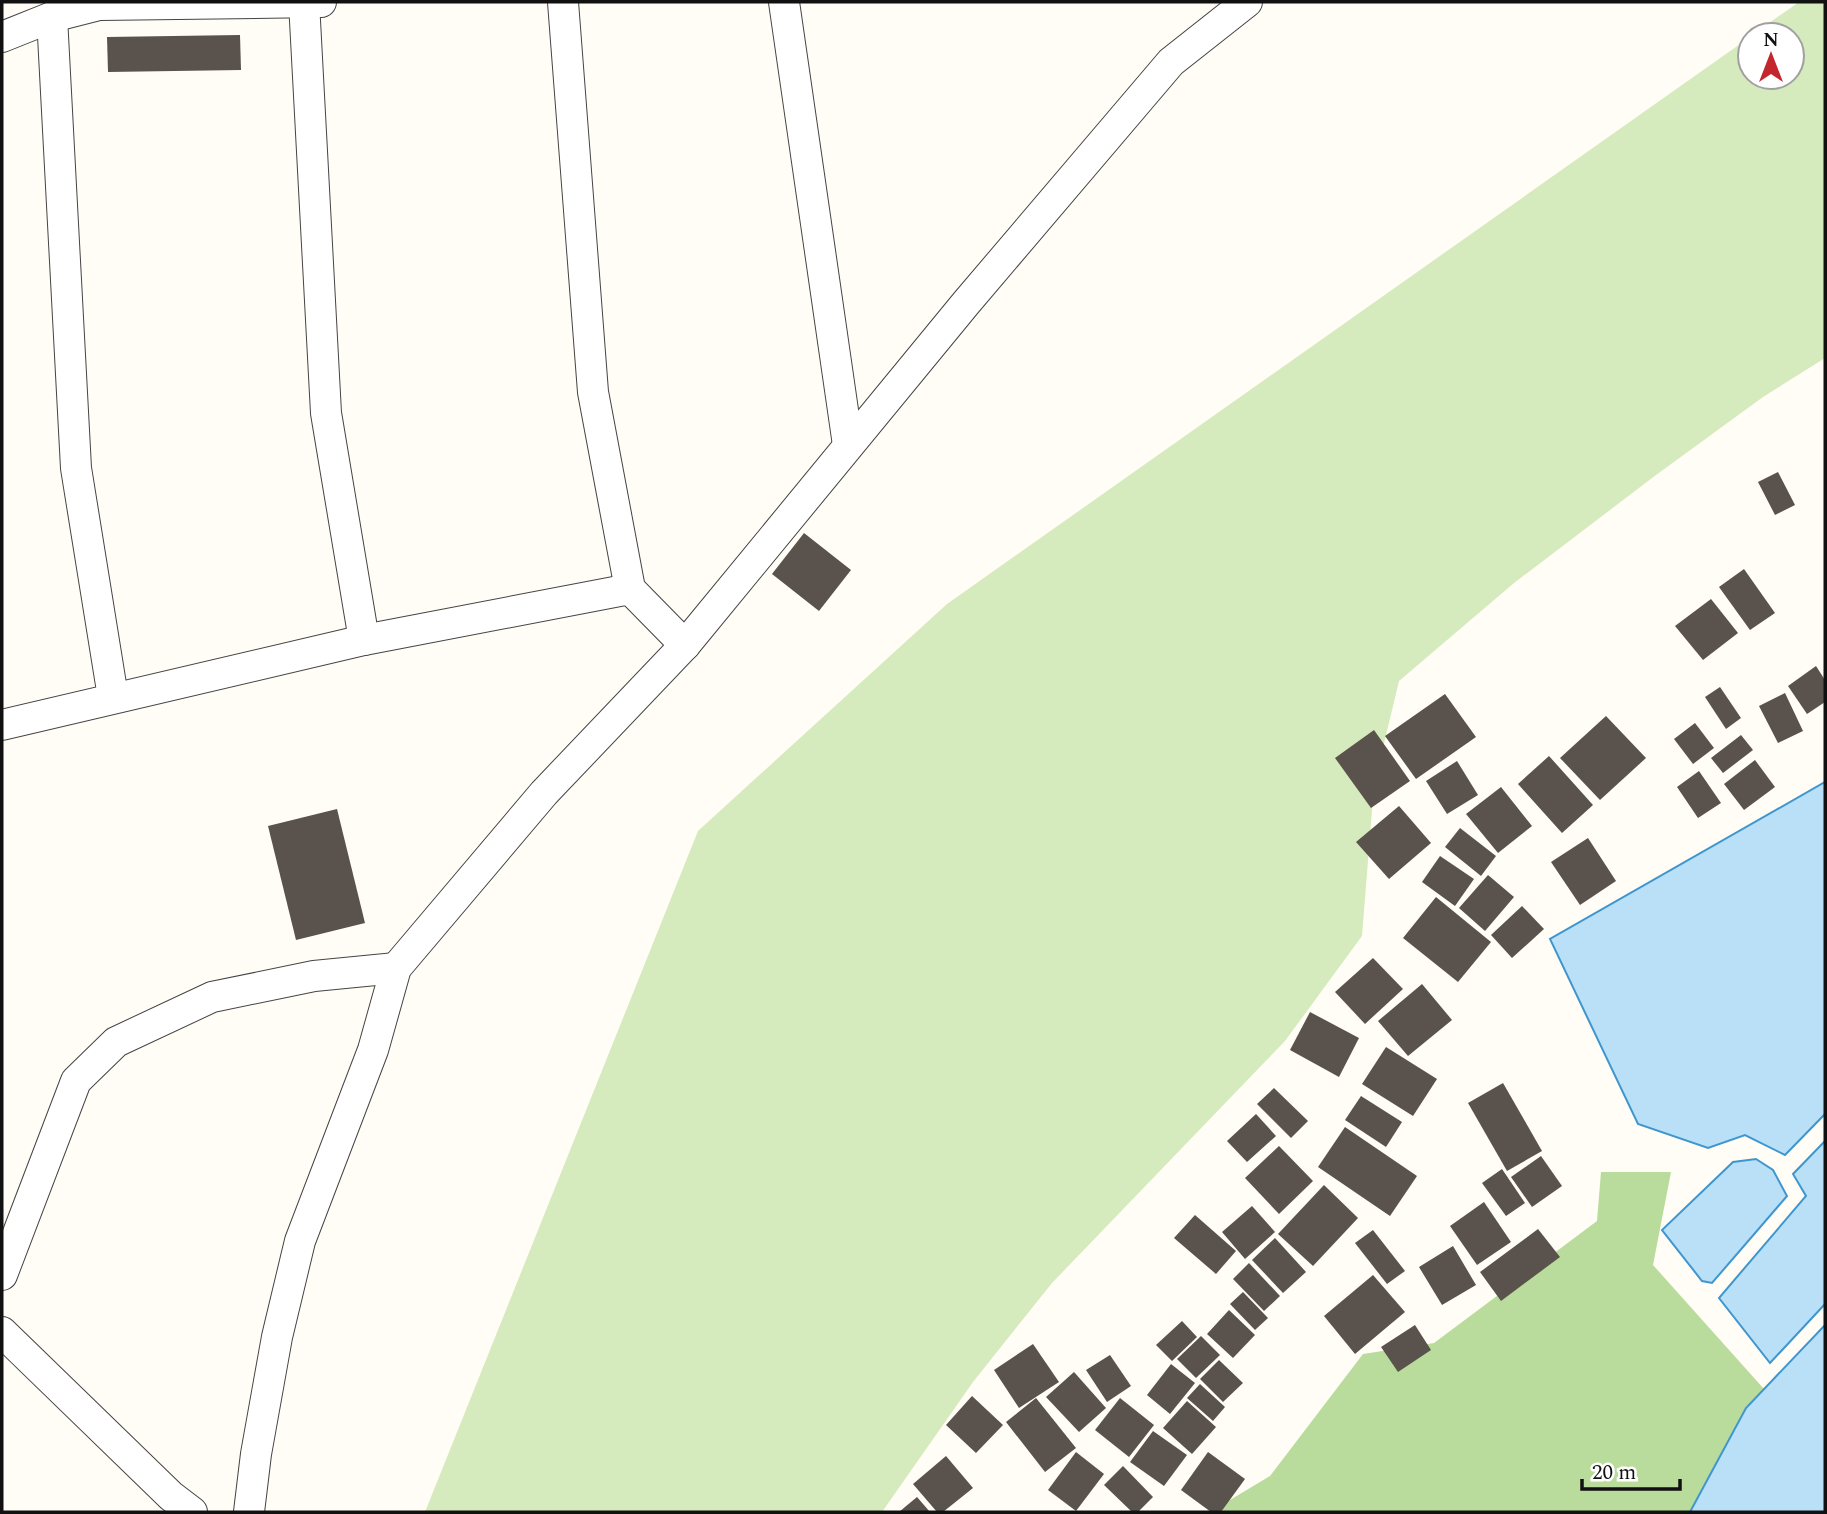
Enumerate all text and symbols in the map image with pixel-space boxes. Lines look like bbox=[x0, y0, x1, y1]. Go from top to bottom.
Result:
north arrow bbox=[1736, 21, 1806, 91]
text: N bbox=[1763, 26, 1779, 55]
scale bar bbox=[1582, 1448, 1680, 1492]
text: 20 m bbox=[1592, 1457, 1636, 1489]

